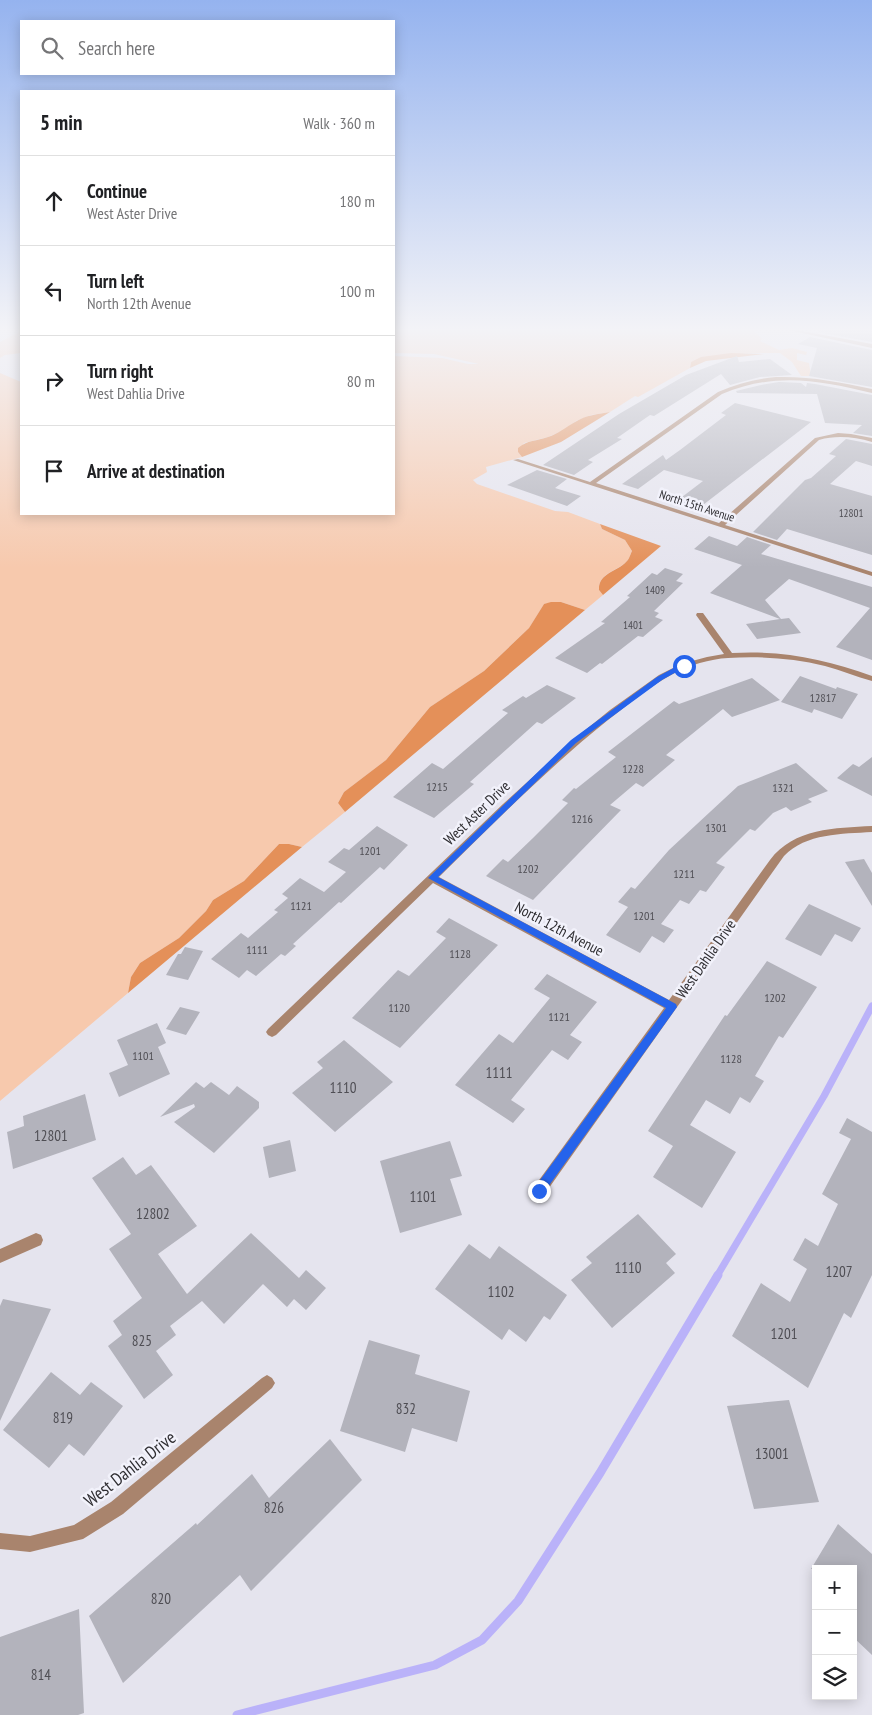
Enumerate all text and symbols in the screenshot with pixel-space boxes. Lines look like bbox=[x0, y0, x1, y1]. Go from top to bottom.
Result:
search box bbox=[20, 20, 395, 75]
icon: search bbox=[38, 34, 66, 62]
text: Search here bbox=[78, 36, 155, 60]
text: 5 min bbox=[40, 109, 82, 136]
text: Walk · 360 m bbox=[303, 113, 375, 133]
text: Continue bbox=[87, 179, 147, 203]
icon: ahead bbox=[40, 187, 68, 215]
text: 180 m bbox=[340, 191, 375, 211]
text: West Aster Drive bbox=[87, 203, 177, 223]
text: Turn left bbox=[87, 269, 144, 293]
icon: left bbox=[40, 277, 68, 305]
text: 100 m bbox=[340, 281, 375, 301]
text: North 12th Avenue bbox=[87, 293, 191, 313]
text: Turn right bbox=[87, 359, 153, 383]
icon: right bbox=[40, 367, 68, 395]
text: 80 m bbox=[347, 371, 375, 391]
text: West Dahlia Drive bbox=[87, 383, 185, 403]
icon: arrive bbox=[40, 457, 68, 485]
text: Arrive at destination bbox=[87, 459, 225, 483]
street label: North 15th Avenue bbox=[658, 486, 737, 525]
house number: 12801 bbox=[839, 506, 863, 520]
house number: 1409 bbox=[645, 583, 665, 597]
house number: 1401 bbox=[623, 618, 643, 632]
route start bbox=[673, 655, 696, 678]
house number: 12817 bbox=[809, 690, 837, 705]
house number: 1228 bbox=[622, 761, 644, 776]
street label: West Aster Drive bbox=[440, 776, 514, 849]
house number: 1215 bbox=[426, 779, 448, 794]
house number: 1321 bbox=[772, 780, 794, 795]
house number: 1216 bbox=[571, 811, 593, 826]
house number: 1301 bbox=[705, 820, 727, 835]
house number: 1201 bbox=[359, 843, 381, 858]
house number: 1202 bbox=[517, 861, 539, 876]
house number: 1211 bbox=[673, 866, 695, 881]
street label: North 12th Avenue bbox=[512, 897, 607, 960]
house number: 1121 bbox=[290, 898, 312, 913]
house number: 1201 bbox=[633, 908, 655, 923]
street label: West Dahlia Drive bbox=[671, 916, 740, 1002]
house number: 1111 bbox=[246, 942, 268, 957]
house number: 1128 bbox=[449, 946, 471, 961]
house number: 1202 bbox=[764, 990, 786, 1005]
house number: 1120 bbox=[388, 1000, 410, 1015]
house number: 1121 bbox=[548, 1009, 570, 1024]
house number: 1101 bbox=[132, 1048, 154, 1063]
house number: 1128 bbox=[720, 1051, 742, 1066]
house number: 1111 bbox=[485, 1063, 513, 1082]
house number: 1110 bbox=[329, 1078, 357, 1097]
house number: 12801 bbox=[34, 1126, 68, 1145]
route end bbox=[528, 1180, 551, 1203]
house number: 1101 bbox=[409, 1187, 437, 1206]
house number: 12802 bbox=[136, 1204, 170, 1223]
house number: 1110 bbox=[614, 1258, 642, 1277]
house number: 1207 bbox=[825, 1262, 853, 1281]
house number: 1102 bbox=[487, 1282, 515, 1301]
house number: 1201 bbox=[770, 1324, 798, 1343]
house number: 825 bbox=[132, 1331, 152, 1350]
house number: 832 bbox=[396, 1399, 416, 1418]
house number: 819 bbox=[53, 1408, 73, 1427]
street label: West Dahlia Drive bbox=[79, 1426, 180, 1512]
house number: 13001 bbox=[755, 1444, 789, 1463]
house number: 826 bbox=[264, 1498, 284, 1517]
map controls bbox=[812, 1565, 857, 1700]
button: + bbox=[812, 1565, 857, 1610]
house number: 820 bbox=[151, 1589, 171, 1608]
button: − bbox=[812, 1610, 857, 1655]
button: layers bbox=[812, 1655, 857, 1700]
house number: 814 bbox=[31, 1665, 51, 1684]

